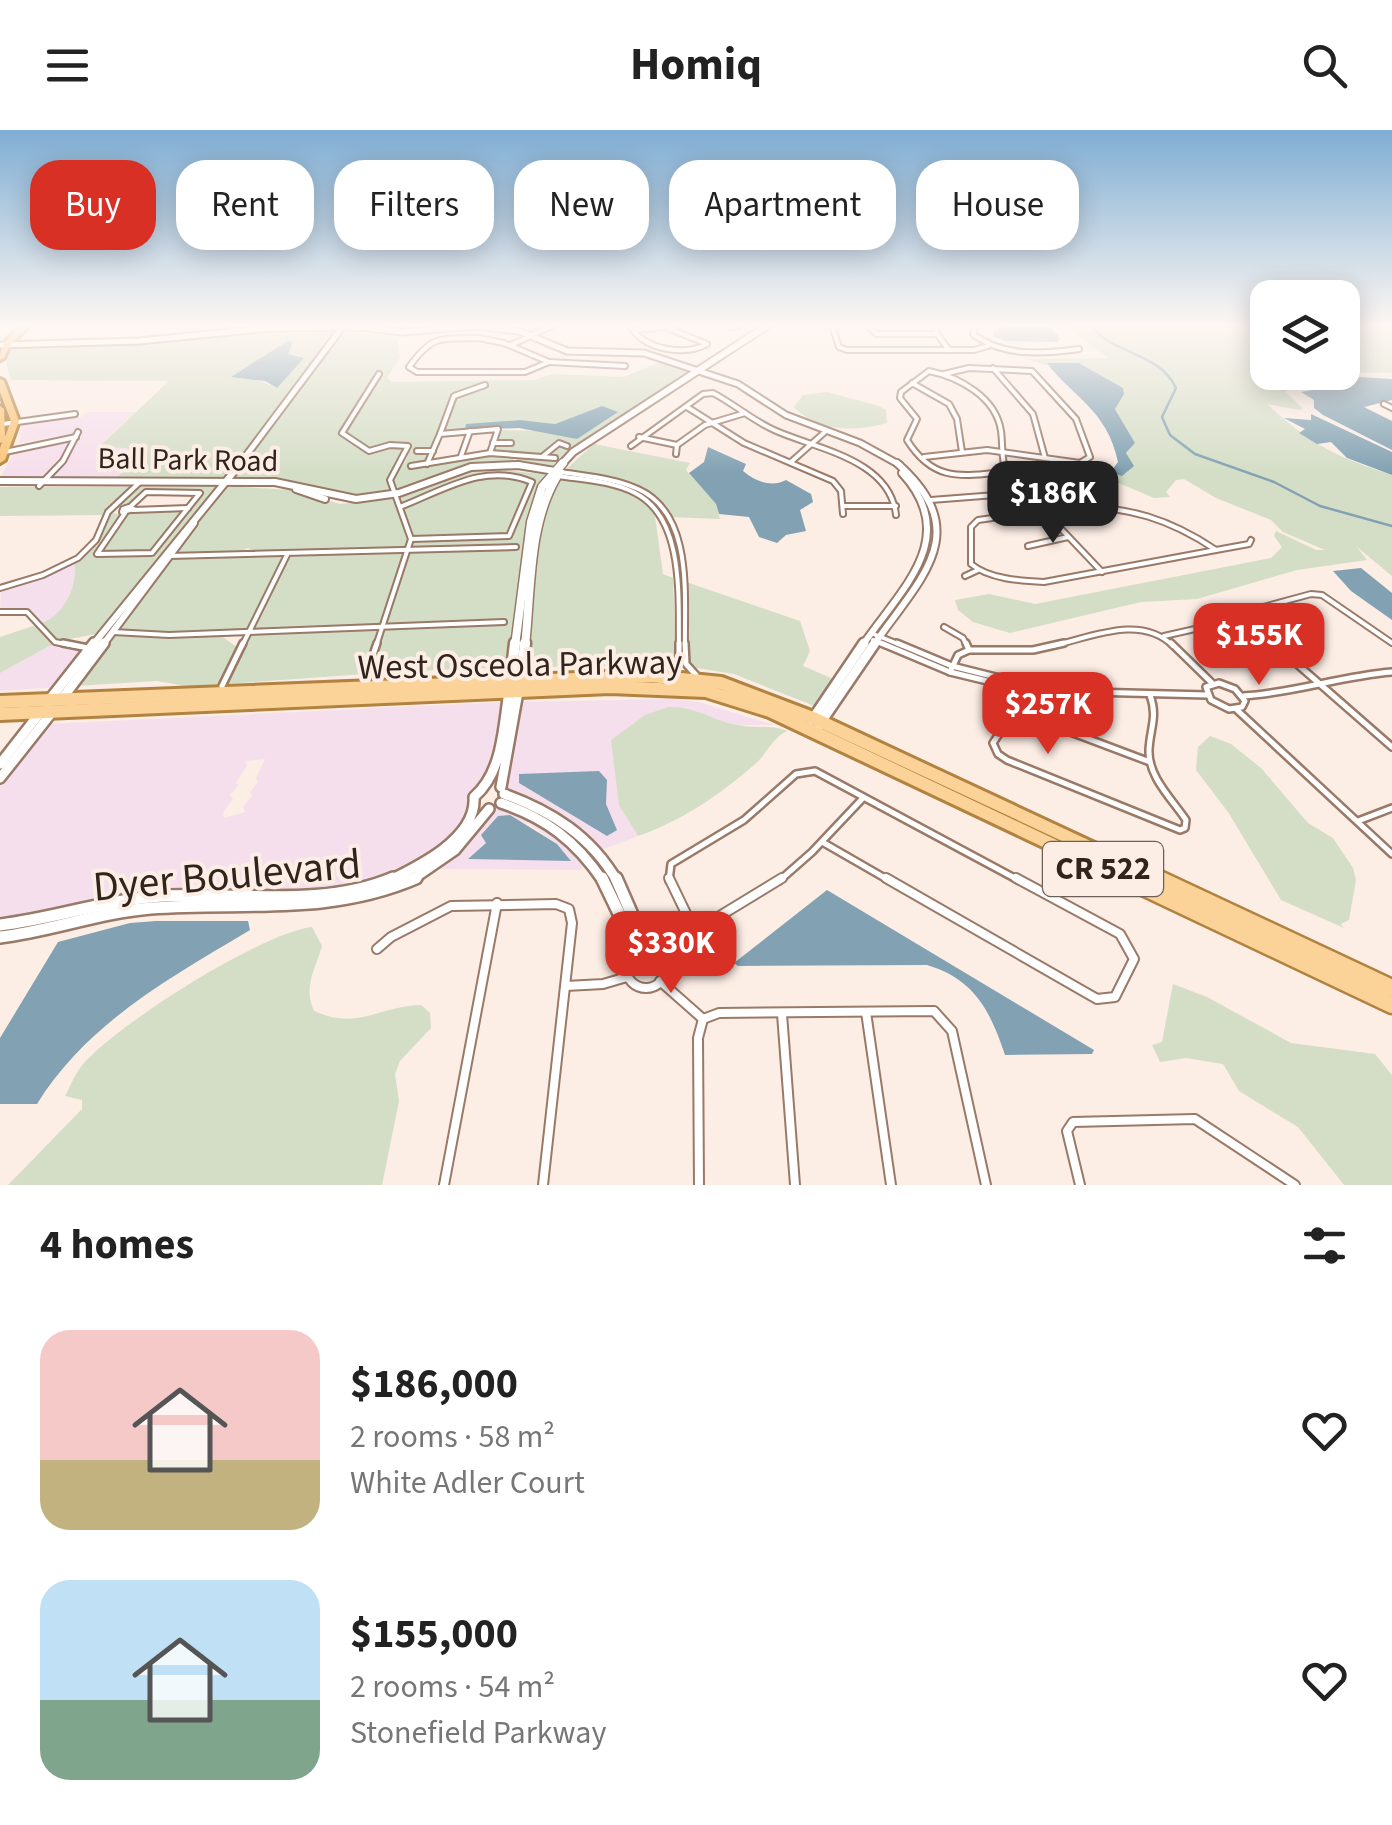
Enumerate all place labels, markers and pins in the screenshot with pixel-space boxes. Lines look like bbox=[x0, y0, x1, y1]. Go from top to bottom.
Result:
pin: $186K bbox=[983, 461, 1123, 546]
pin: $155K bbox=[1189, 603, 1329, 688]
pin: $257K bbox=[978, 672, 1118, 757]
pin: $330K bbox=[601, 911, 741, 996]

